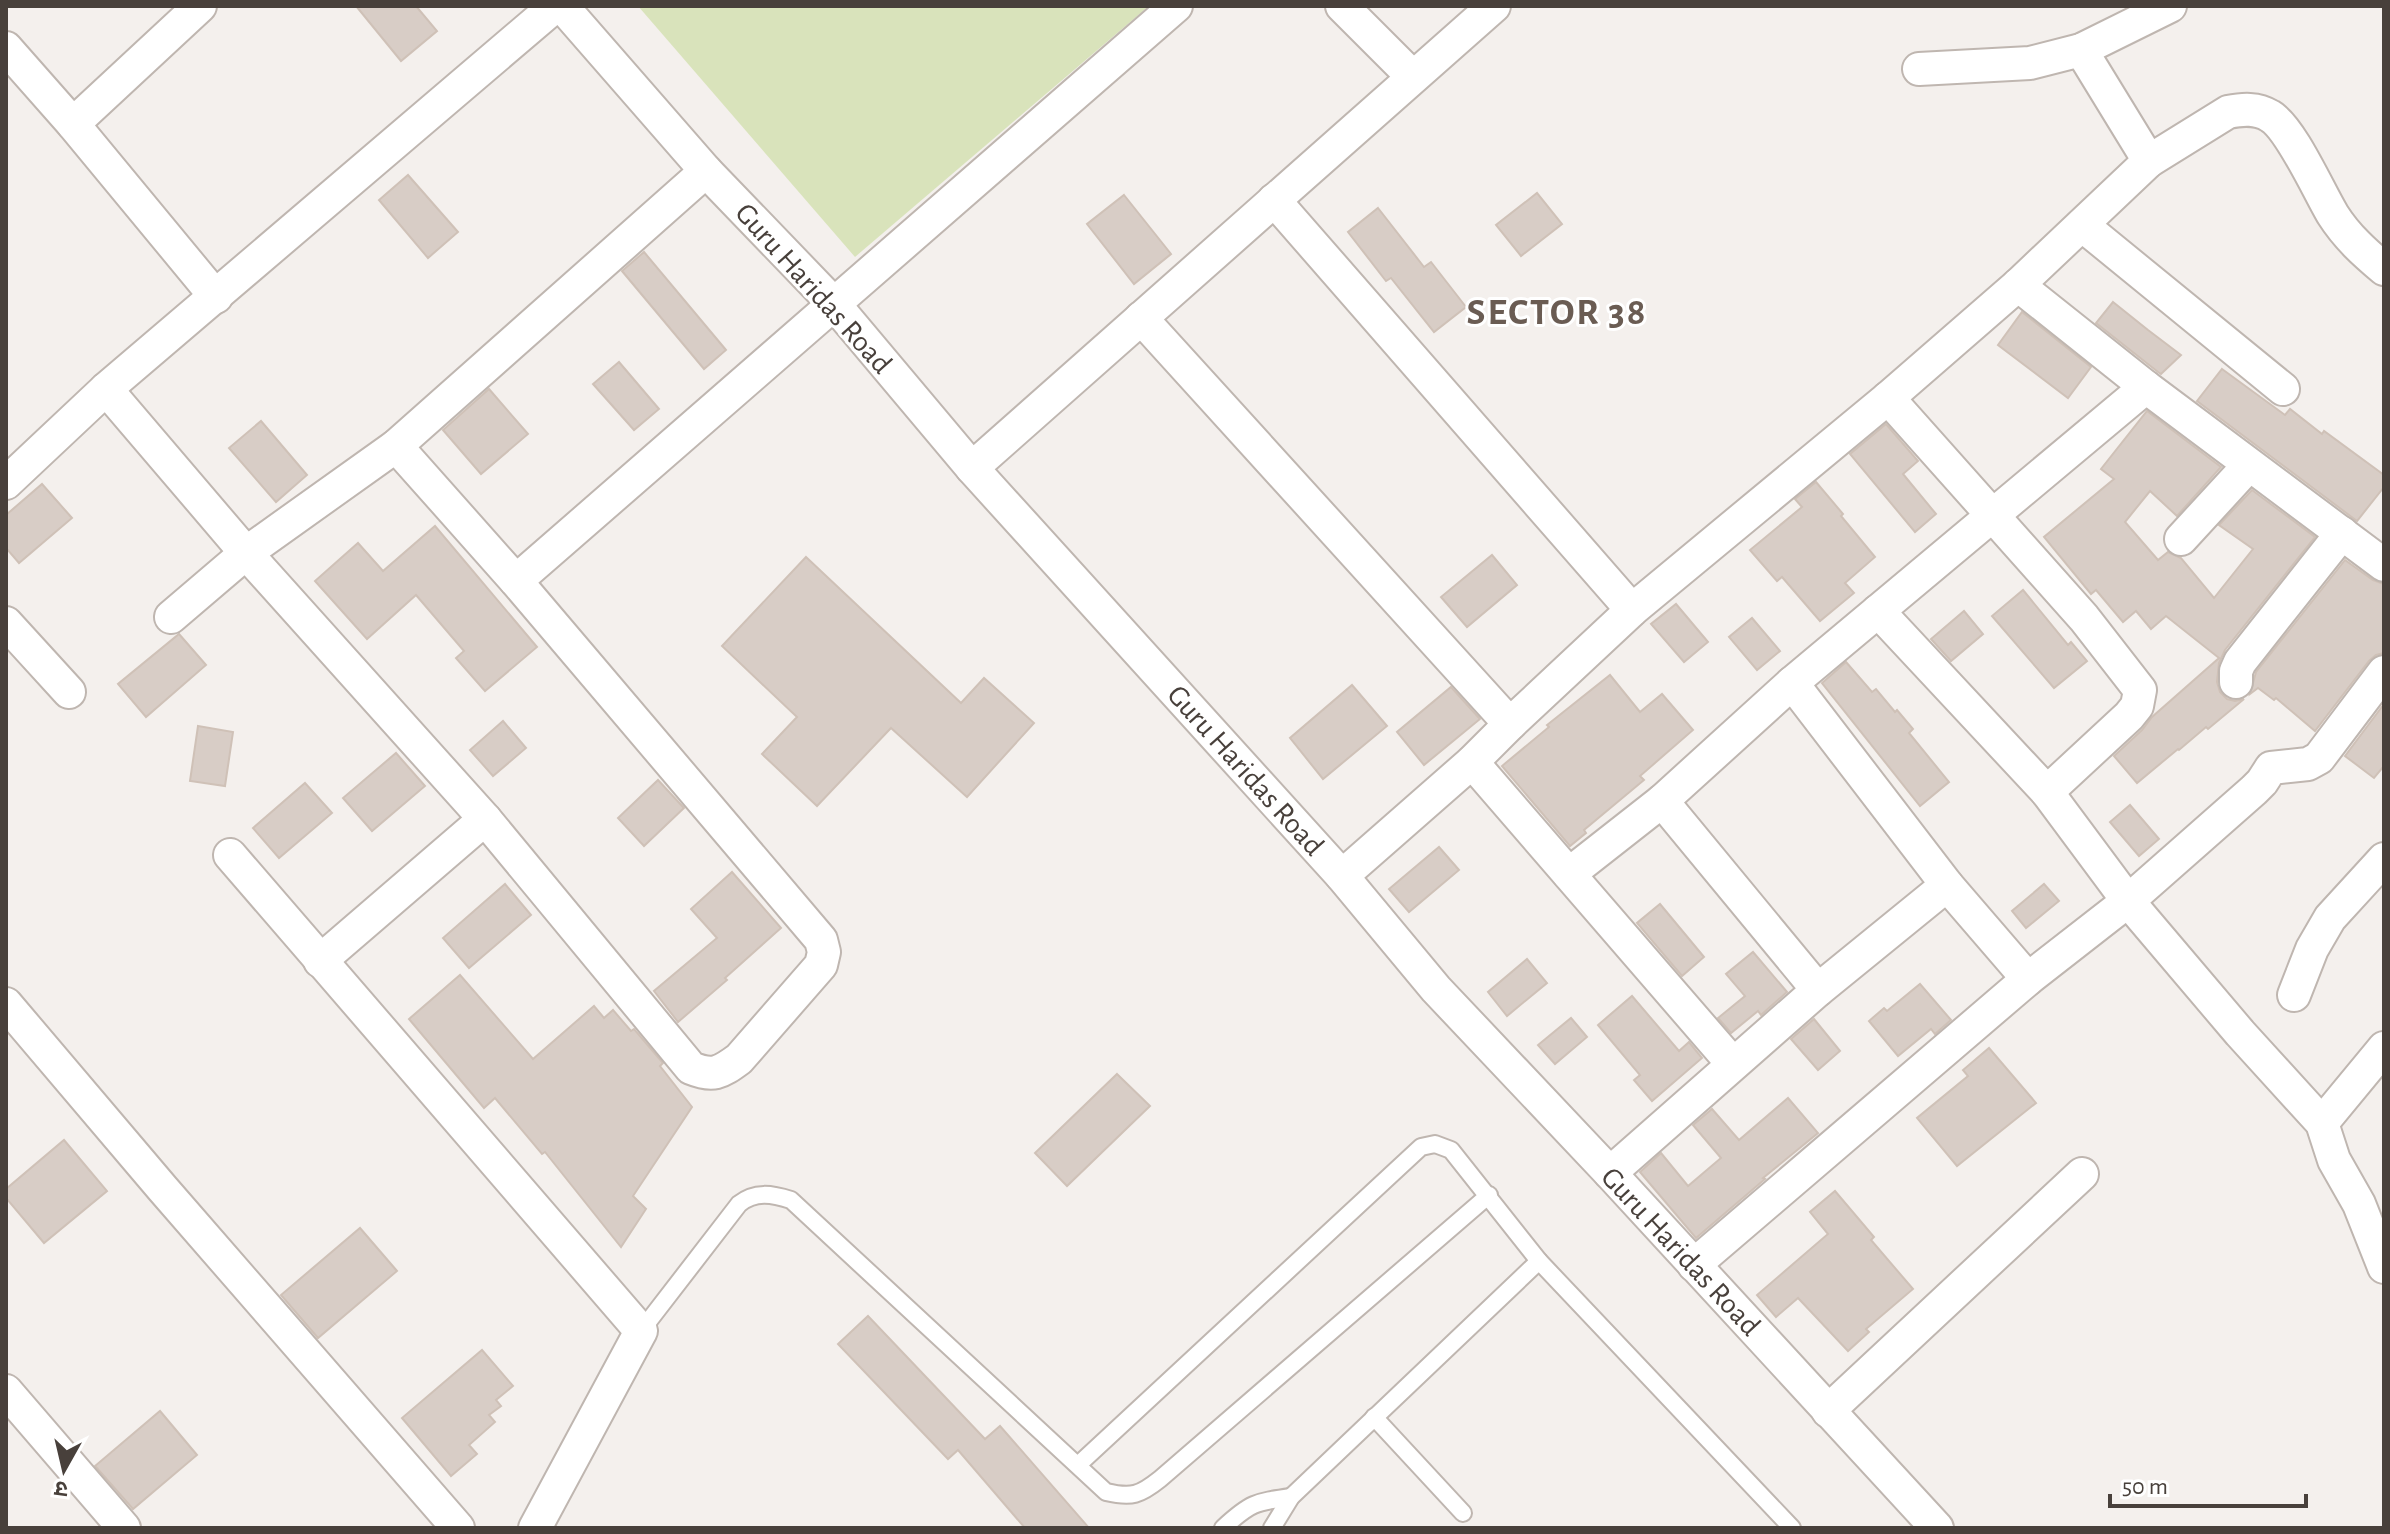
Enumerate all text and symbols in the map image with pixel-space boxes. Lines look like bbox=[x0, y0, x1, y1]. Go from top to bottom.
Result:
street label: Guru Haridas Road bbox=[729, 198, 897, 380]
district label: SECTOR 38 bbox=[1467, 294, 1647, 332]
street label: Guru Haridas Road bbox=[1161, 680, 1329, 862]
street label: Guru Haridas Road bbox=[1595, 1162, 1766, 1342]
north arrow bbox=[24, 1430, 104, 1510]
scale bar bbox=[2110, 1458, 2306, 1508]
text: 50 m bbox=[2122, 1475, 2168, 1499]
text: उ bbox=[52, 1477, 69, 1501]

